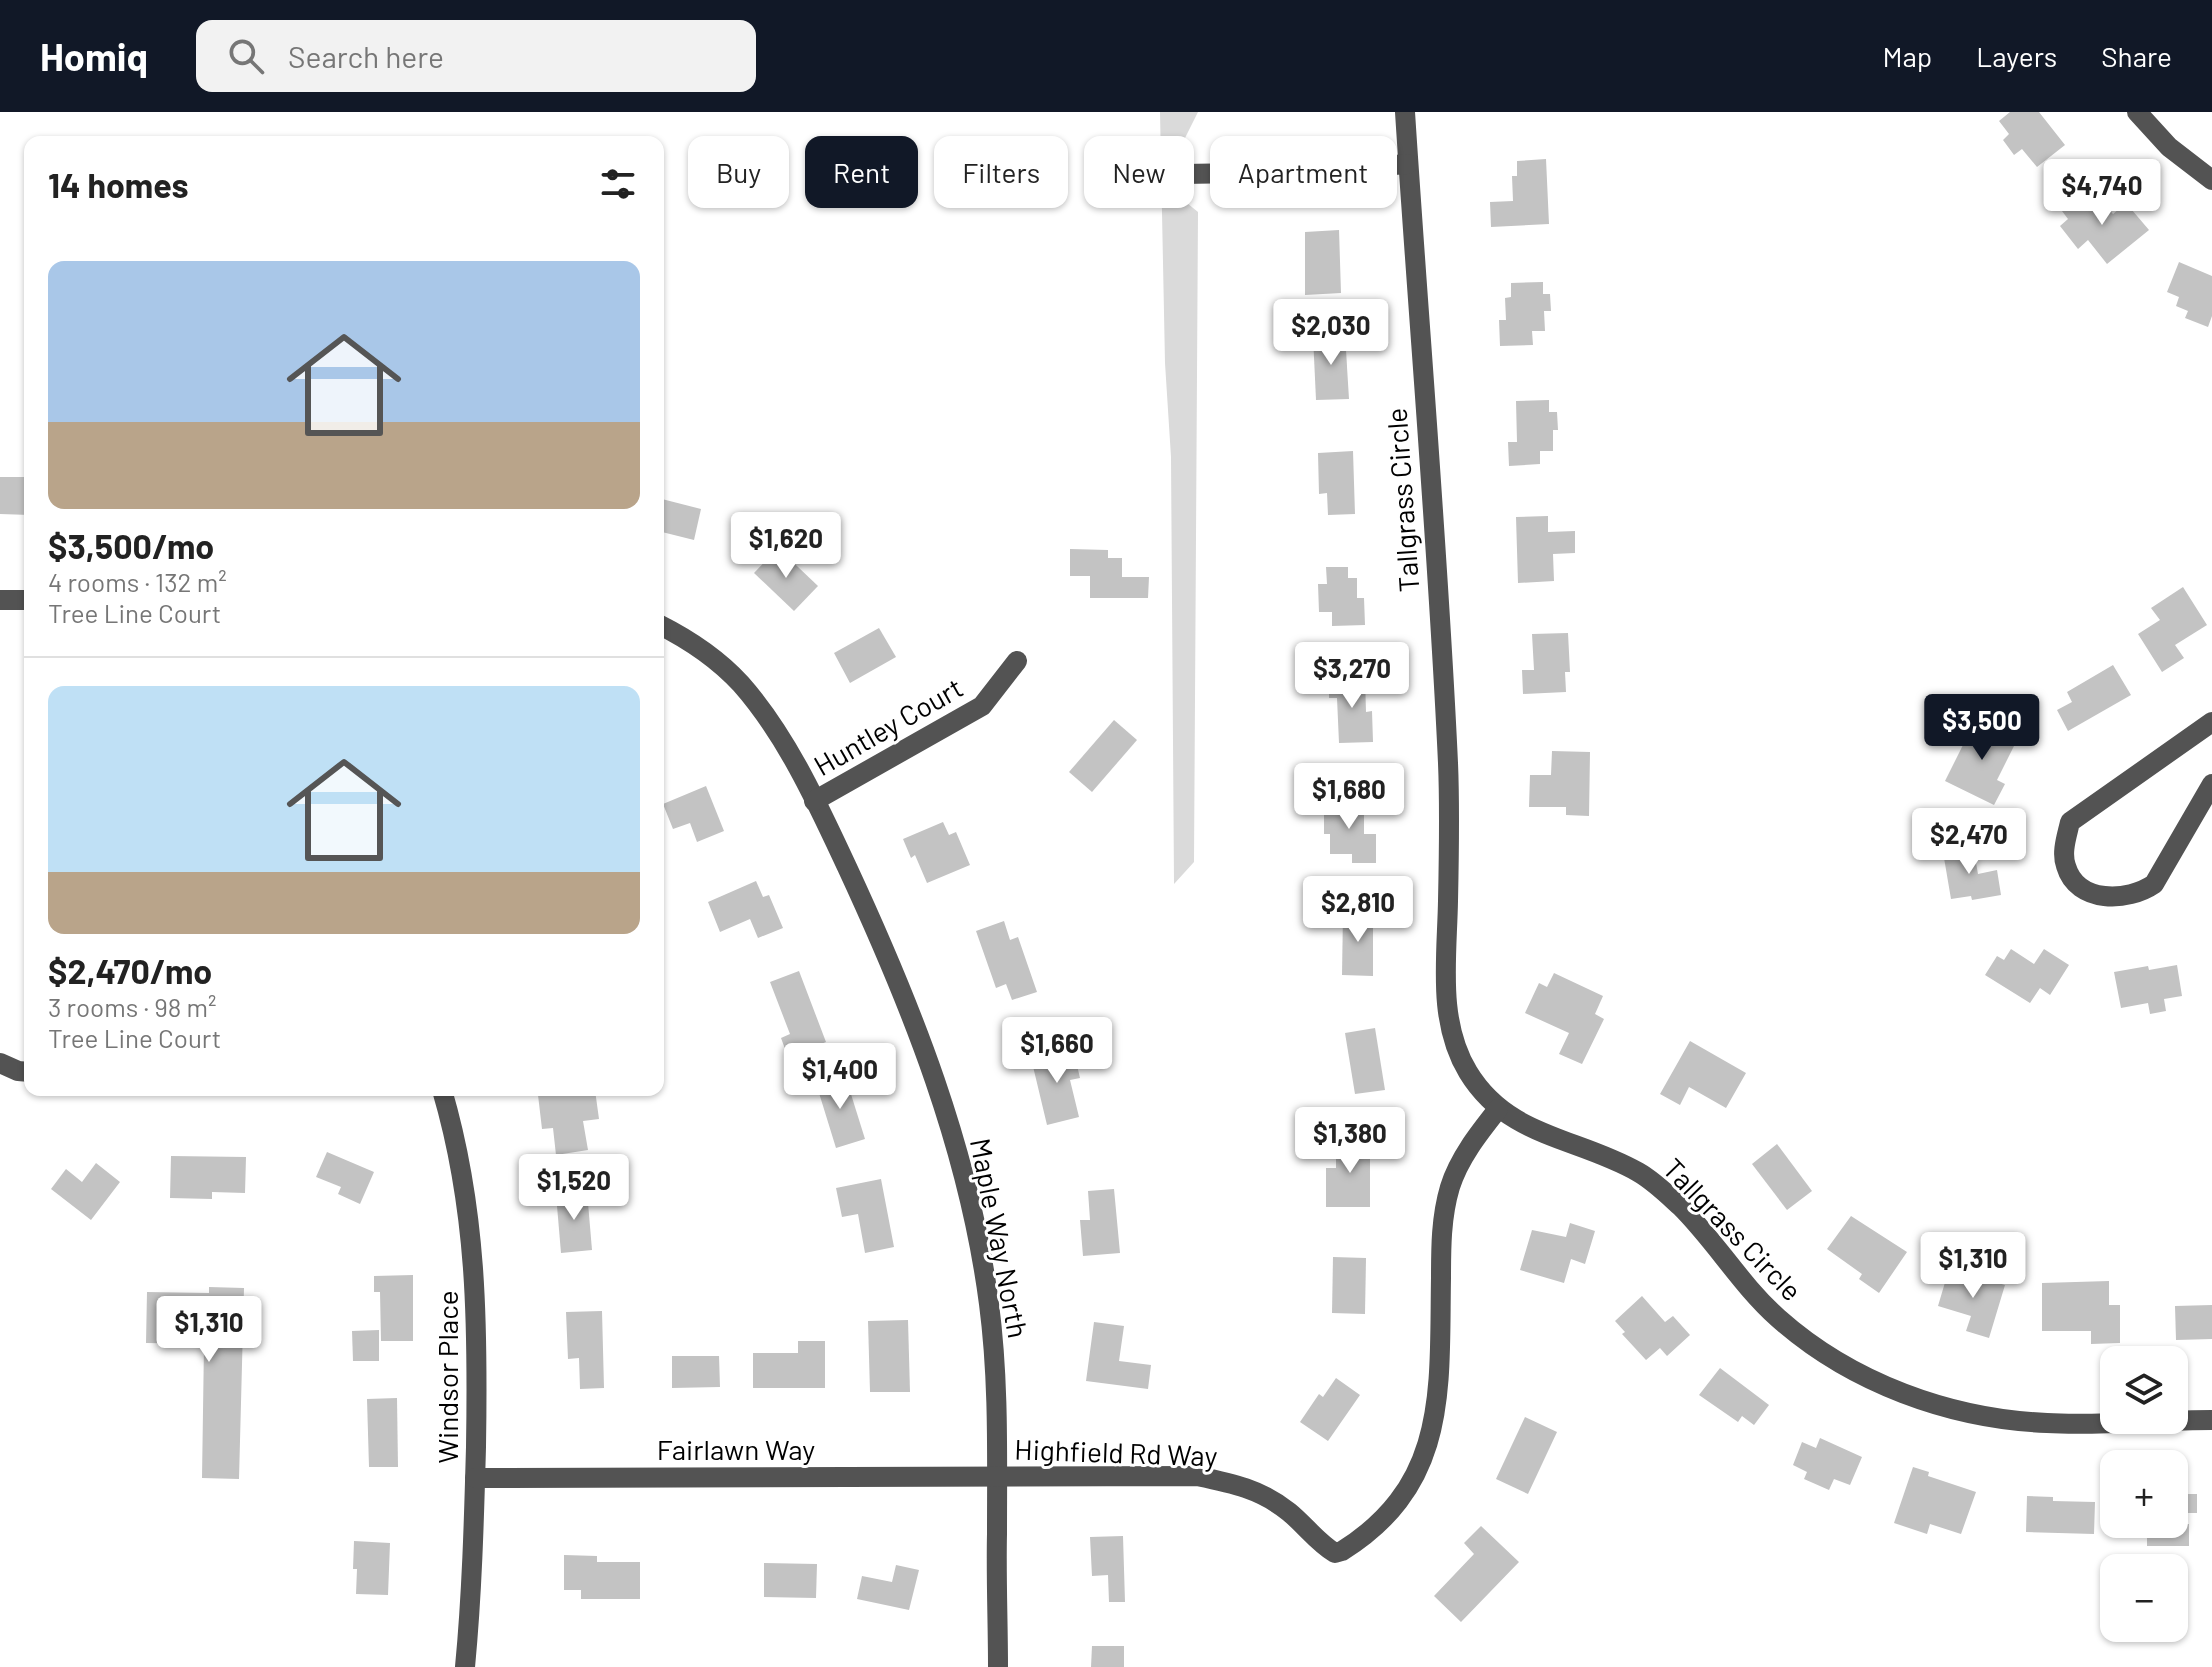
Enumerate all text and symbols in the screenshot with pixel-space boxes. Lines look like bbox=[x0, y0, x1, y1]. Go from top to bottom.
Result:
search box bbox=[196, 20, 756, 92]
text: Homiq bbox=[40, 33, 148, 79]
icon: search bbox=[224, 34, 268, 78]
text: Search here bbox=[288, 38, 444, 74]
text: Map bbox=[1882, 39, 1932, 73]
text: Layers bbox=[1976, 39, 2057, 73]
text: Share bbox=[2101, 39, 2172, 73]
chip: Buy bbox=[688, 136, 789, 208]
chip: Rent bbox=[805, 136, 918, 208]
chip: Filters bbox=[934, 136, 1068, 208]
chip: New bbox=[1084, 136, 1194, 208]
chip: Apartment bbox=[1210, 136, 1397, 208]
pin: $4,740 bbox=[2037, 159, 2167, 227]
icon: filters bbox=[596, 162, 640, 206]
text: 14 homes bbox=[48, 164, 189, 205]
text: $4,740 bbox=[2062, 169, 2142, 200]
pin: $2,030 bbox=[1266, 299, 1396, 367]
text: $2,030 bbox=[1291, 309, 1371, 340]
icon: home bbox=[272, 313, 416, 457]
street label: Tallgrass Circle bbox=[1379, 407, 1425, 593]
pin: $1,620 bbox=[721, 512, 851, 580]
text: $1,620 bbox=[749, 522, 823, 553]
text: $3,500/mo bbox=[48, 525, 214, 566]
text: 4 rooms · 132 m² bbox=[48, 566, 227, 597]
text: Tree Line Court bbox=[48, 597, 221, 628]
pin: $3,270 bbox=[1287, 642, 1417, 710]
text: $3,270 bbox=[1313, 652, 1391, 683]
street label: Huntley Court bbox=[808, 670, 968, 782]
pin: $3,500 bbox=[1917, 694, 2047, 762]
text: $3,500 bbox=[1942, 704, 2022, 735]
icon: home bbox=[272, 738, 416, 882]
pin: $1,680 bbox=[1284, 763, 1414, 831]
text: $1,680 bbox=[1312, 773, 1386, 804]
pin: $2,470 bbox=[1904, 808, 2034, 876]
text: $2,470 bbox=[1930, 818, 2008, 849]
pin: $2,810 bbox=[1293, 876, 1423, 944]
text: $2,810 bbox=[1321, 886, 1395, 917]
text: $2,470/mo bbox=[48, 950, 212, 991]
text: 3 rooms · 98 m² bbox=[48, 991, 216, 1022]
pin: $1,660 bbox=[992, 1017, 1122, 1085]
text: Tree Line Court bbox=[48, 1022, 221, 1053]
text: $1,660 bbox=[1020, 1027, 1094, 1058]
pin: $1,400 bbox=[775, 1043, 905, 1111]
text: $1,400 bbox=[802, 1053, 878, 1084]
pin: $1,380 bbox=[1285, 1107, 1415, 1175]
text: $1,380 bbox=[1313, 1117, 1387, 1148]
street label: Maple Way North bbox=[964, 1135, 1036, 1341]
street label: Tallgrass Circle bbox=[1657, 1151, 1809, 1307]
pin: $1,520 bbox=[509, 1154, 639, 1222]
text: $1,520 bbox=[537, 1164, 611, 1195]
pin: $1,310 bbox=[1908, 1232, 2038, 1300]
text: $1,310 bbox=[1939, 1242, 2007, 1273]
street label: Windsor Place bbox=[430, 1290, 464, 1464]
pin: $1,310 bbox=[144, 1296, 274, 1364]
text: $1,310 bbox=[175, 1306, 243, 1337]
map controls bbox=[2100, 1346, 2188, 1642]
button: layers bbox=[2100, 1346, 2188, 1434]
street label: Highfield Rd Way bbox=[1014, 1431, 1218, 1473]
street label: Fairlawn Way bbox=[657, 1432, 815, 1466]
button: + bbox=[2100, 1450, 2188, 1538]
button: − bbox=[2100, 1554, 2188, 1642]

